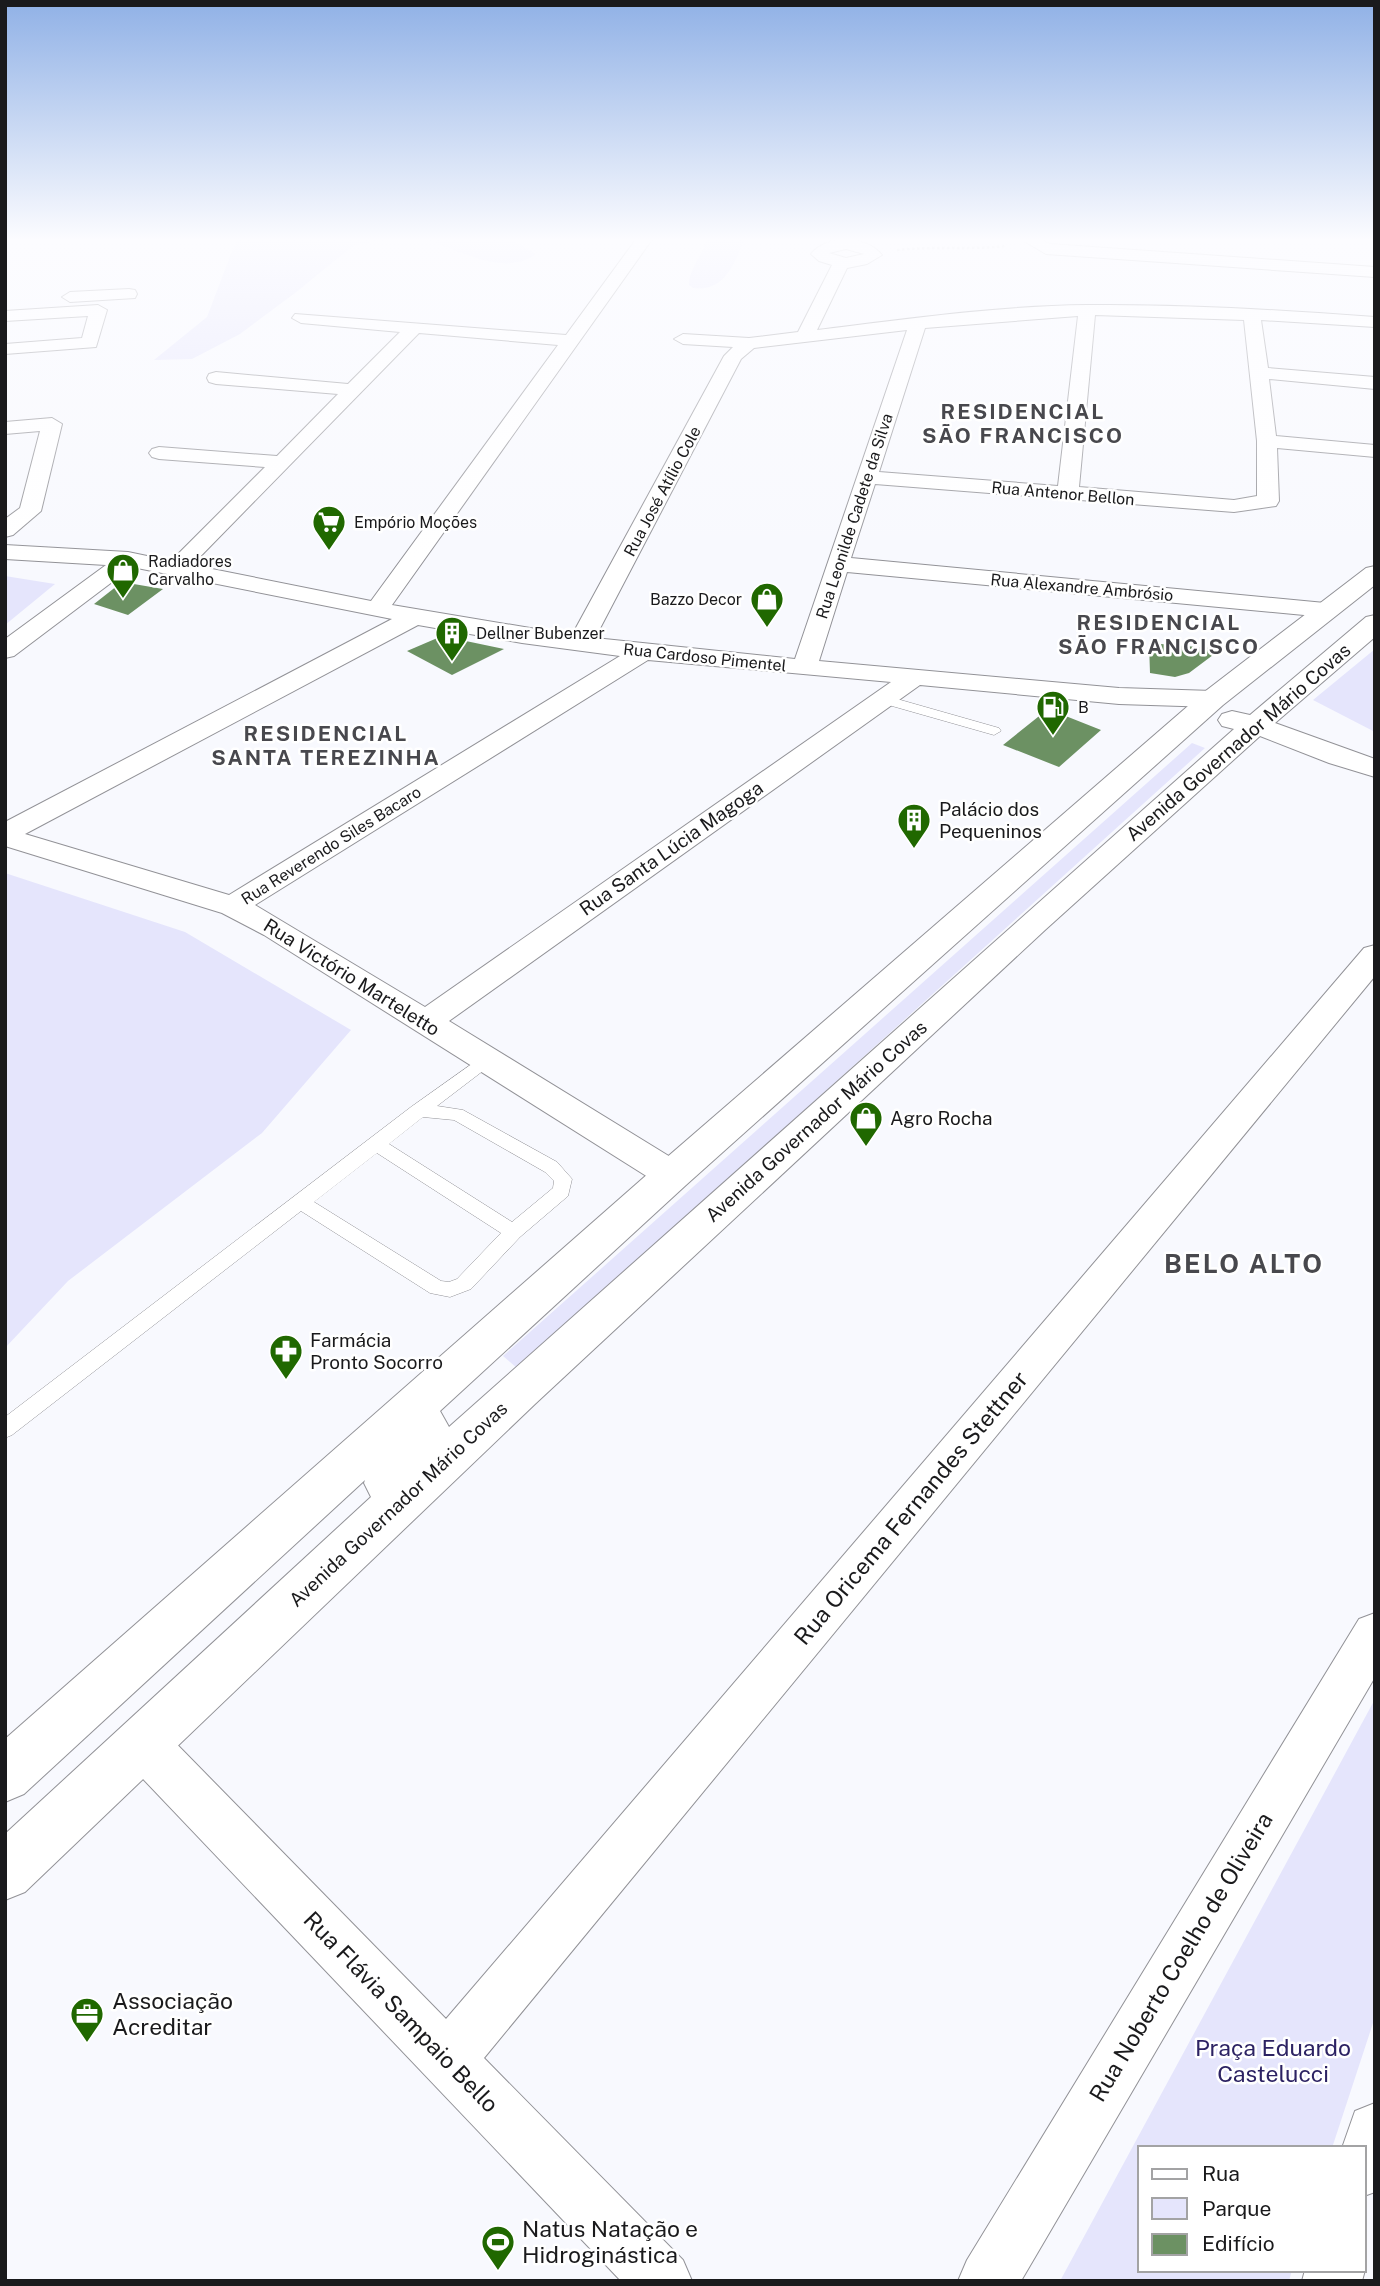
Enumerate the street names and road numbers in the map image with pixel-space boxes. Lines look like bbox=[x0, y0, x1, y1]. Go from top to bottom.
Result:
street label: Rua Leonilde Cadete da Silva bbox=[812, 411, 897, 621]
street label: Rua José Atílio Cole bbox=[620, 423, 705, 560]
street label: Rua Antenor Bellon bbox=[991, 478, 1135, 509]
street label: Rua Alexandre Ambrósio bbox=[990, 570, 1174, 605]
street label: Rua Cardoso Pimentel bbox=[622, 639, 788, 676]
street label: Avenida Governador Mário Covas bbox=[1121, 639, 1355, 845]
street label: Rua Santa Lúcia Magoga bbox=[575, 776, 767, 920]
street label: Rua Reverendo Siles Bacaro bbox=[238, 782, 425, 909]
street label: Rua Victório Marteletto bbox=[260, 914, 444, 1040]
street label: Avenida Governador Mário Covas bbox=[701, 1016, 931, 1226]
street label: Rua Oricema Fernandes Stettner bbox=[788, 1365, 1033, 1650]
street label: Avenida Governador Mário Covas bbox=[284, 1397, 512, 1611]
street label: Rua Noberto Coelho de Oliveira bbox=[1083, 1807, 1278, 2106]
street label: Rua Flávia Sampaio Bello bbox=[298, 1906, 504, 2118]

